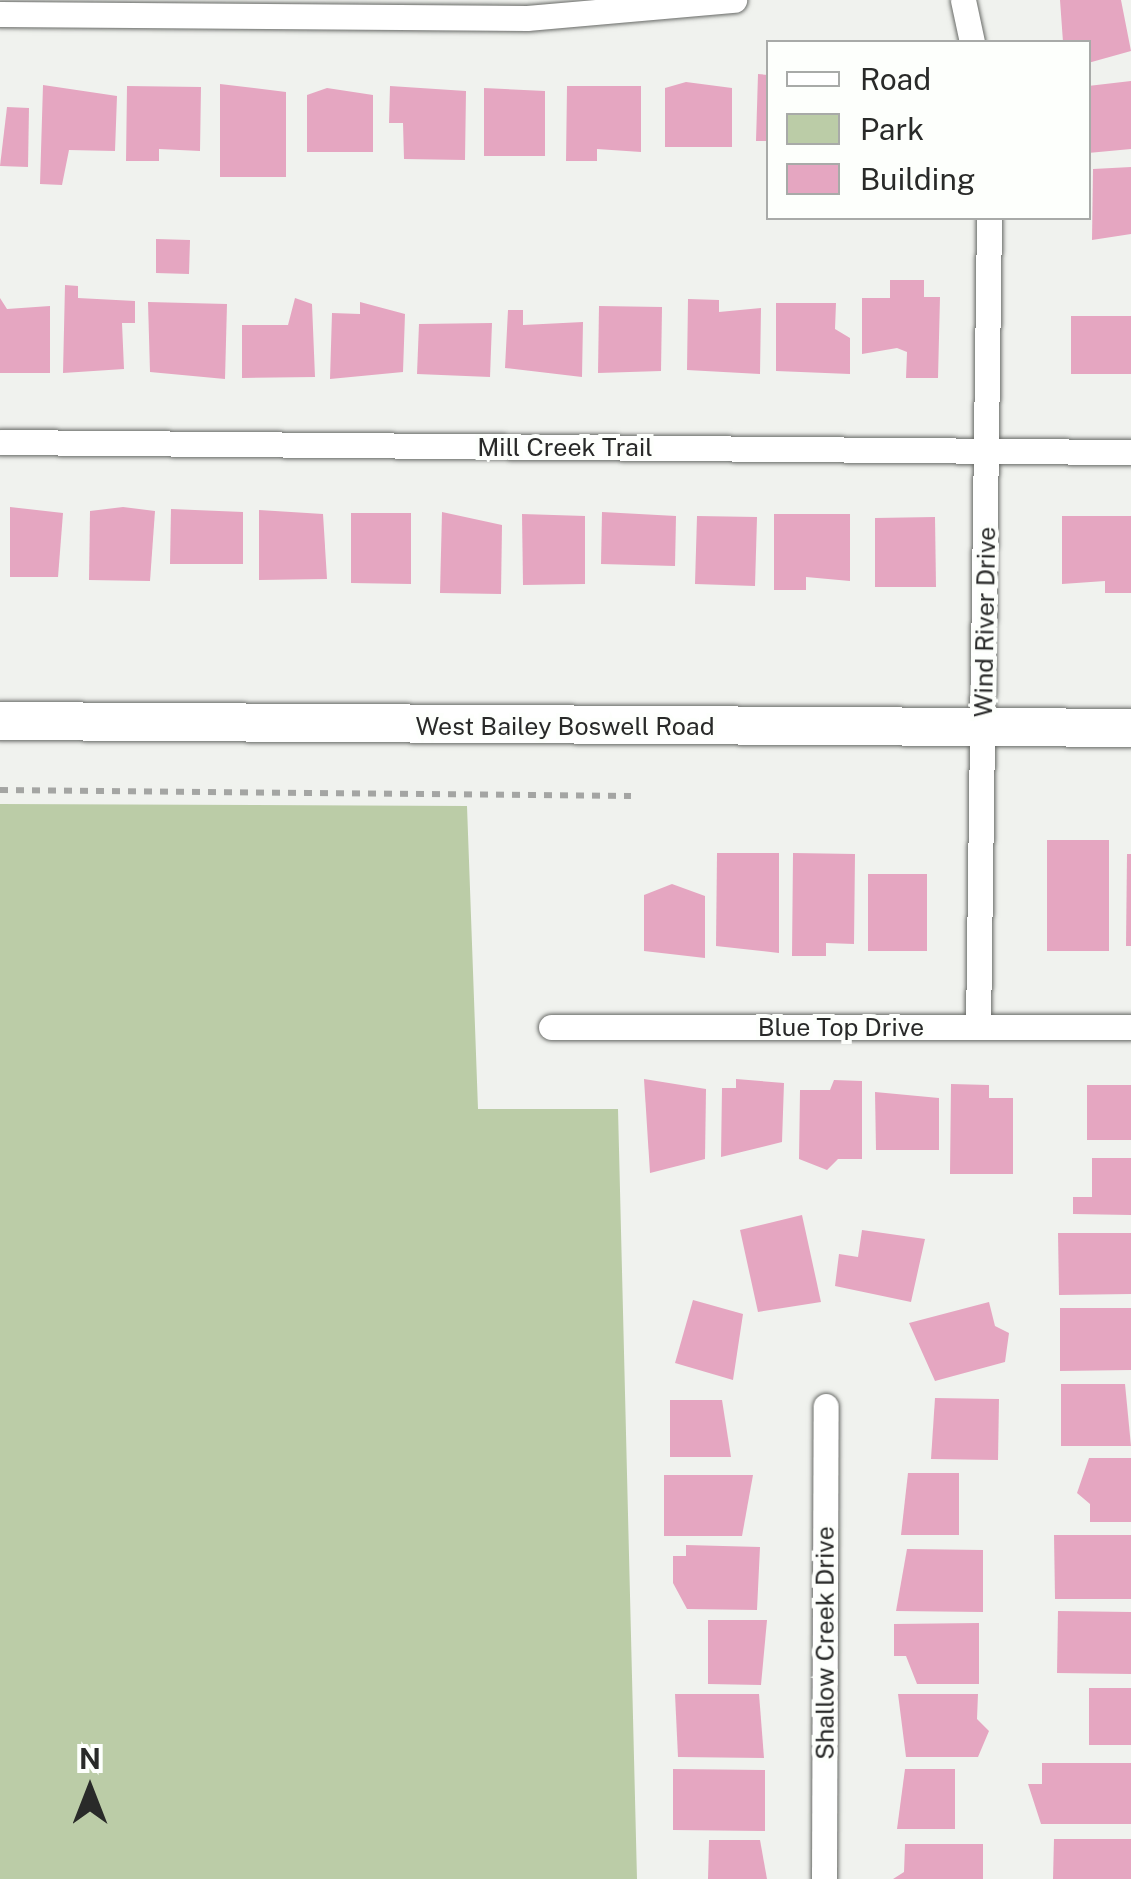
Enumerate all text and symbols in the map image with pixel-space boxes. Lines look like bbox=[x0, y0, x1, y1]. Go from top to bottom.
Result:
legend bbox=[766, 40, 1091, 220]
text: Road bbox=[860, 61, 931, 97]
text: Park bbox=[860, 111, 924, 147]
text: Building bbox=[860, 161, 975, 197]
street label: Mill Creek Trail bbox=[477, 432, 653, 462]
street label: Wind River Drive bbox=[968, 526, 1002, 718]
street label: West Bailey Boswell Road bbox=[415, 711, 715, 741]
street label: Blue Top Drive bbox=[758, 1012, 924, 1042]
street label: Shallow Creek Drive bbox=[810, 1526, 840, 1760]
north arrow bbox=[40, 1739, 140, 1839]
text: N bbox=[79, 1742, 101, 1775]

